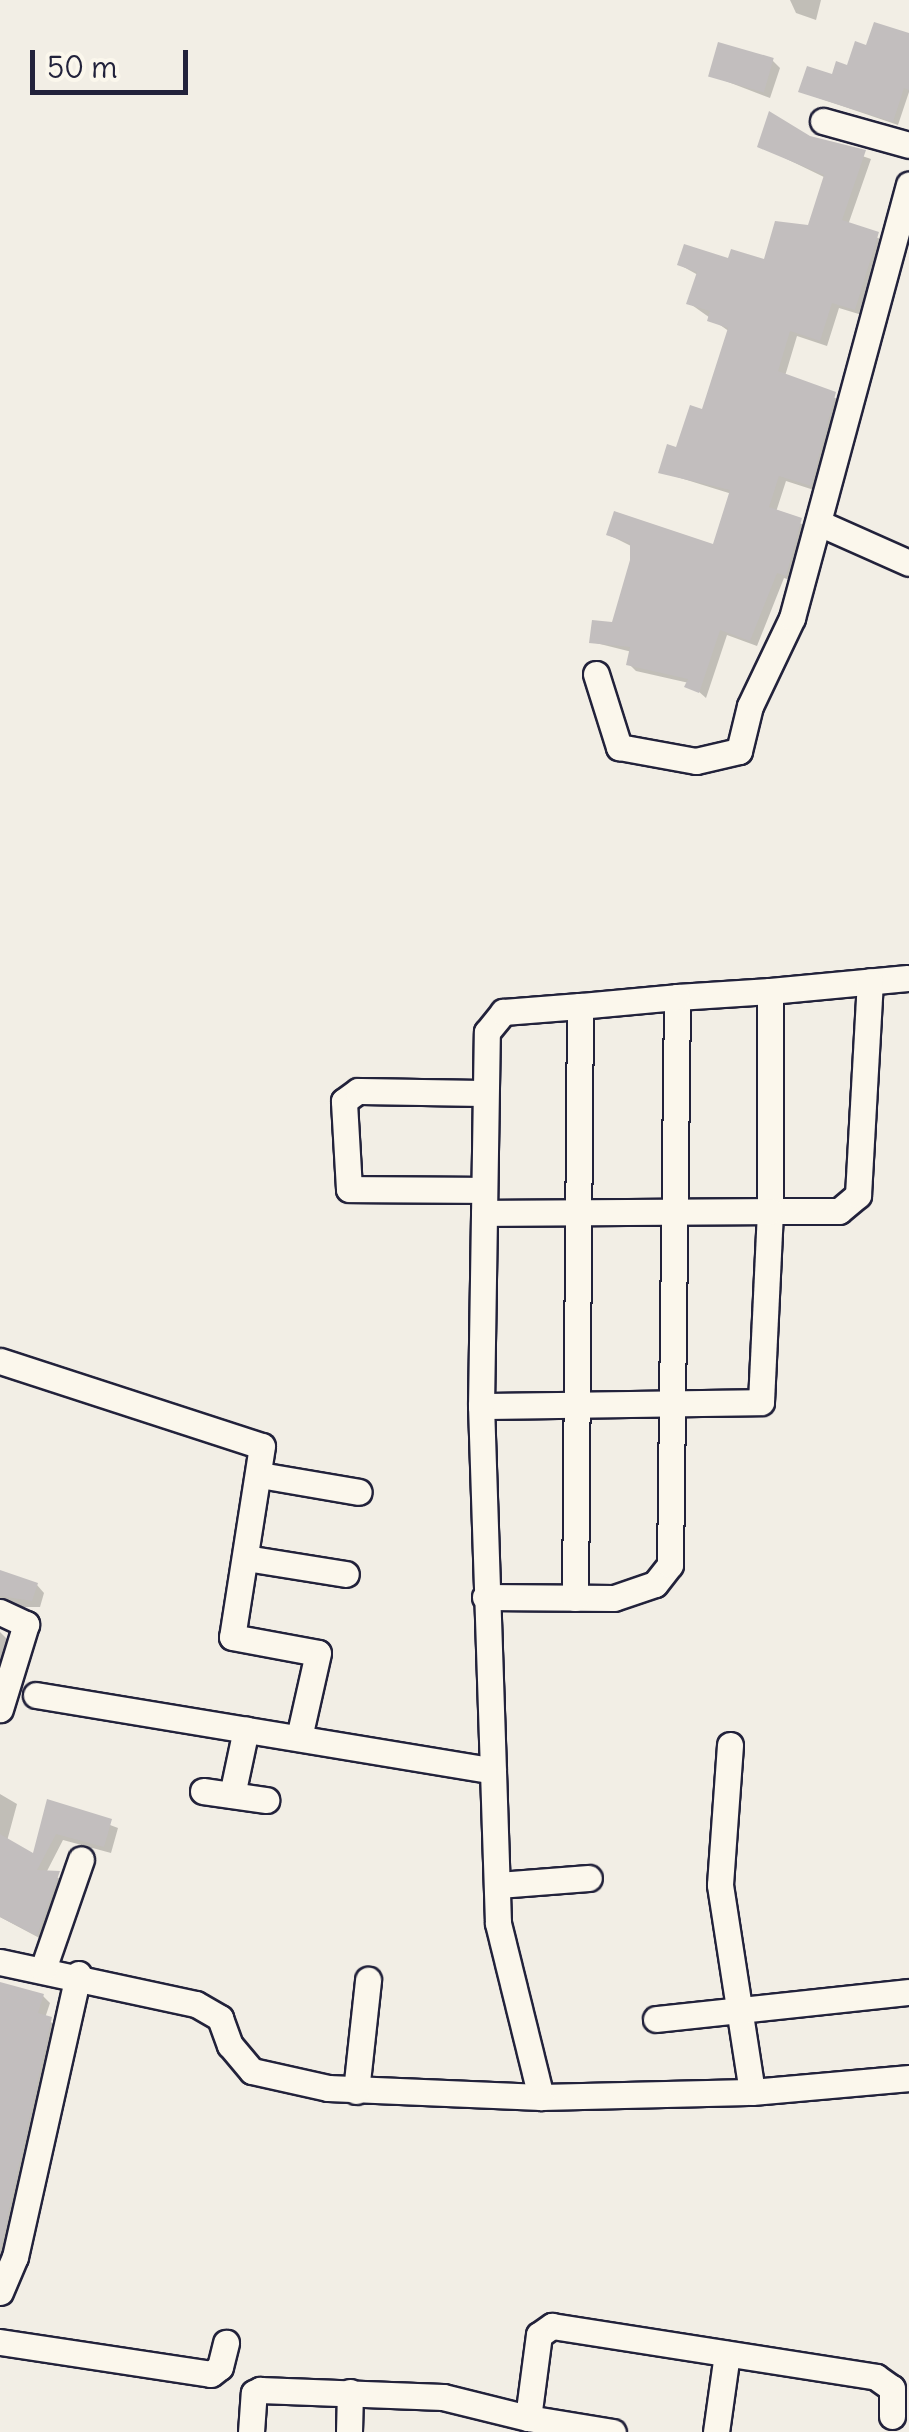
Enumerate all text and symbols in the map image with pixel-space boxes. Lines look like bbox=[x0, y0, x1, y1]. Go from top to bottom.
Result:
scale bar bbox=[35, 30, 192, 92]
text: 50 m bbox=[47, 48, 117, 86]

